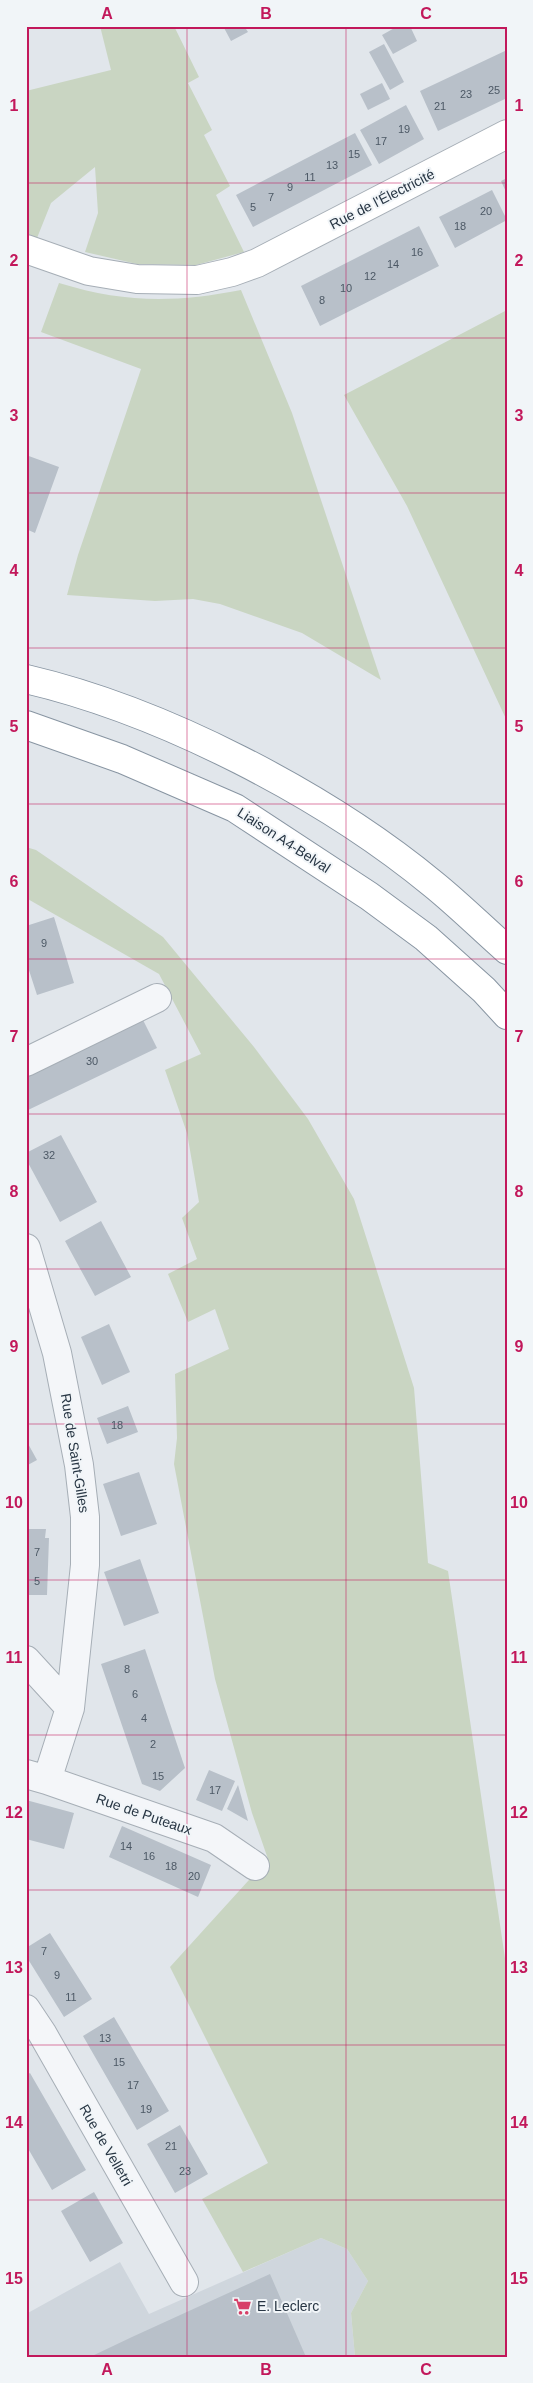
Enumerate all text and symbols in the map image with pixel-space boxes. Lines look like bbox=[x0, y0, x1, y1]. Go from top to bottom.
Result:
text: A bbox=[101, 5, 113, 22]
text: B bbox=[260, 5, 272, 22]
text: C bbox=[420, 5, 432, 22]
house number: 25 bbox=[488, 84, 500, 96]
house number: 23 bbox=[460, 88, 472, 100]
text: 1 bbox=[10, 97, 19, 114]
text: 1 bbox=[515, 97, 524, 114]
house number: 21 bbox=[434, 100, 446, 112]
house number: 19 bbox=[398, 123, 410, 135]
house number: 17 bbox=[375, 135, 387, 147]
house number: 15 bbox=[348, 148, 360, 160]
house number: 13 bbox=[326, 159, 338, 171]
street label: Rue de l'Électricité bbox=[327, 166, 437, 232]
house number: 11 bbox=[304, 171, 316, 183]
house number: 9 bbox=[287, 181, 293, 193]
house number: 7 bbox=[268, 191, 274, 203]
house number: 5 bbox=[250, 201, 256, 213]
house number: 20 bbox=[480, 205, 492, 217]
house number: 18 bbox=[454, 220, 466, 232]
house number: 16 bbox=[411, 246, 423, 258]
text: 2 bbox=[10, 252, 19, 269]
text: 2 bbox=[515, 252, 524, 269]
house number: 14 bbox=[387, 258, 399, 270]
house number: 12 bbox=[364, 270, 376, 282]
house number: 10 bbox=[340, 282, 352, 294]
house number: 8 bbox=[319, 294, 325, 306]
text: 3 bbox=[10, 407, 19, 424]
text: 3 bbox=[515, 407, 524, 424]
text: 4 bbox=[10, 562, 19, 579]
text: 4 bbox=[515, 562, 524, 579]
text: 5 bbox=[10, 718, 19, 735]
text: 5 bbox=[515, 718, 524, 735]
street label: Liaison A4-Belval bbox=[235, 804, 333, 876]
text: 6 bbox=[10, 873, 19, 890]
text: 6 bbox=[515, 873, 524, 890]
house number: 9 bbox=[41, 937, 47, 949]
text: 7 bbox=[10, 1028, 19, 1045]
text: 7 bbox=[515, 1028, 524, 1045]
house number: 30 bbox=[86, 1055, 98, 1067]
house number: 32 bbox=[43, 1149, 55, 1161]
text: 8 bbox=[10, 1183, 19, 1200]
text: 8 bbox=[515, 1183, 524, 1200]
text: 9 bbox=[10, 1338, 19, 1355]
text: 9 bbox=[515, 1338, 524, 1355]
street label: Rue de Saint-Gilles bbox=[58, 1392, 92, 1514]
house number: 18 bbox=[111, 1419, 123, 1431]
text: 10 bbox=[5, 1494, 23, 1511]
text: 10 bbox=[510, 1494, 528, 1511]
house number: 7 bbox=[34, 1546, 40, 1558]
house number: 5 bbox=[34, 1575, 40, 1587]
text: 11 bbox=[6, 1649, 23, 1666]
text: 11 bbox=[511, 1649, 528, 1666]
house number: 8 bbox=[124, 1663, 130, 1675]
house number: 6 bbox=[132, 1688, 138, 1700]
house number: 4 bbox=[141, 1712, 147, 1724]
house number: 2 bbox=[150, 1738, 156, 1750]
house number: 15 bbox=[152, 1770, 164, 1782]
house number: 17 bbox=[209, 1784, 221, 1796]
street label: Rue de Puteaux bbox=[94, 1790, 194, 1838]
text: 12 bbox=[5, 1804, 23, 1821]
text: 12 bbox=[510, 1804, 528, 1821]
house number: 14 bbox=[120, 1840, 132, 1852]
house number: 16 bbox=[143, 1850, 155, 1862]
house number: 18 bbox=[165, 1860, 177, 1872]
house number: 20 bbox=[188, 1870, 200, 1882]
house number: 7 bbox=[41, 1945, 47, 1957]
text: 13 bbox=[5, 1959, 23, 1976]
text: 13 bbox=[510, 1959, 528, 1976]
house number: 9 bbox=[54, 1969, 60, 1981]
house number: 11 bbox=[65, 1991, 77, 2003]
house number: 13 bbox=[99, 2032, 111, 2044]
house number: 15 bbox=[113, 2056, 125, 2068]
house number: 17 bbox=[127, 2079, 139, 2091]
street label: Rue de Velletri bbox=[76, 2102, 136, 2188]
house number: 19 bbox=[140, 2103, 152, 2115]
text: 14 bbox=[5, 2114, 23, 2131]
text: 14 bbox=[510, 2114, 528, 2131]
house number: 21 bbox=[165, 2140, 177, 2152]
house number: 23 bbox=[179, 2165, 191, 2177]
text: 15 bbox=[5, 2270, 23, 2287]
text: 15 bbox=[510, 2270, 528, 2287]
supermarket icon: E. Leclerc bbox=[233, 2296, 253, 2316]
place label: E. Leclerc bbox=[257, 2298, 319, 2314]
text: A bbox=[101, 2361, 113, 2378]
text: B bbox=[260, 2361, 272, 2378]
text: C bbox=[420, 2361, 432, 2378]

